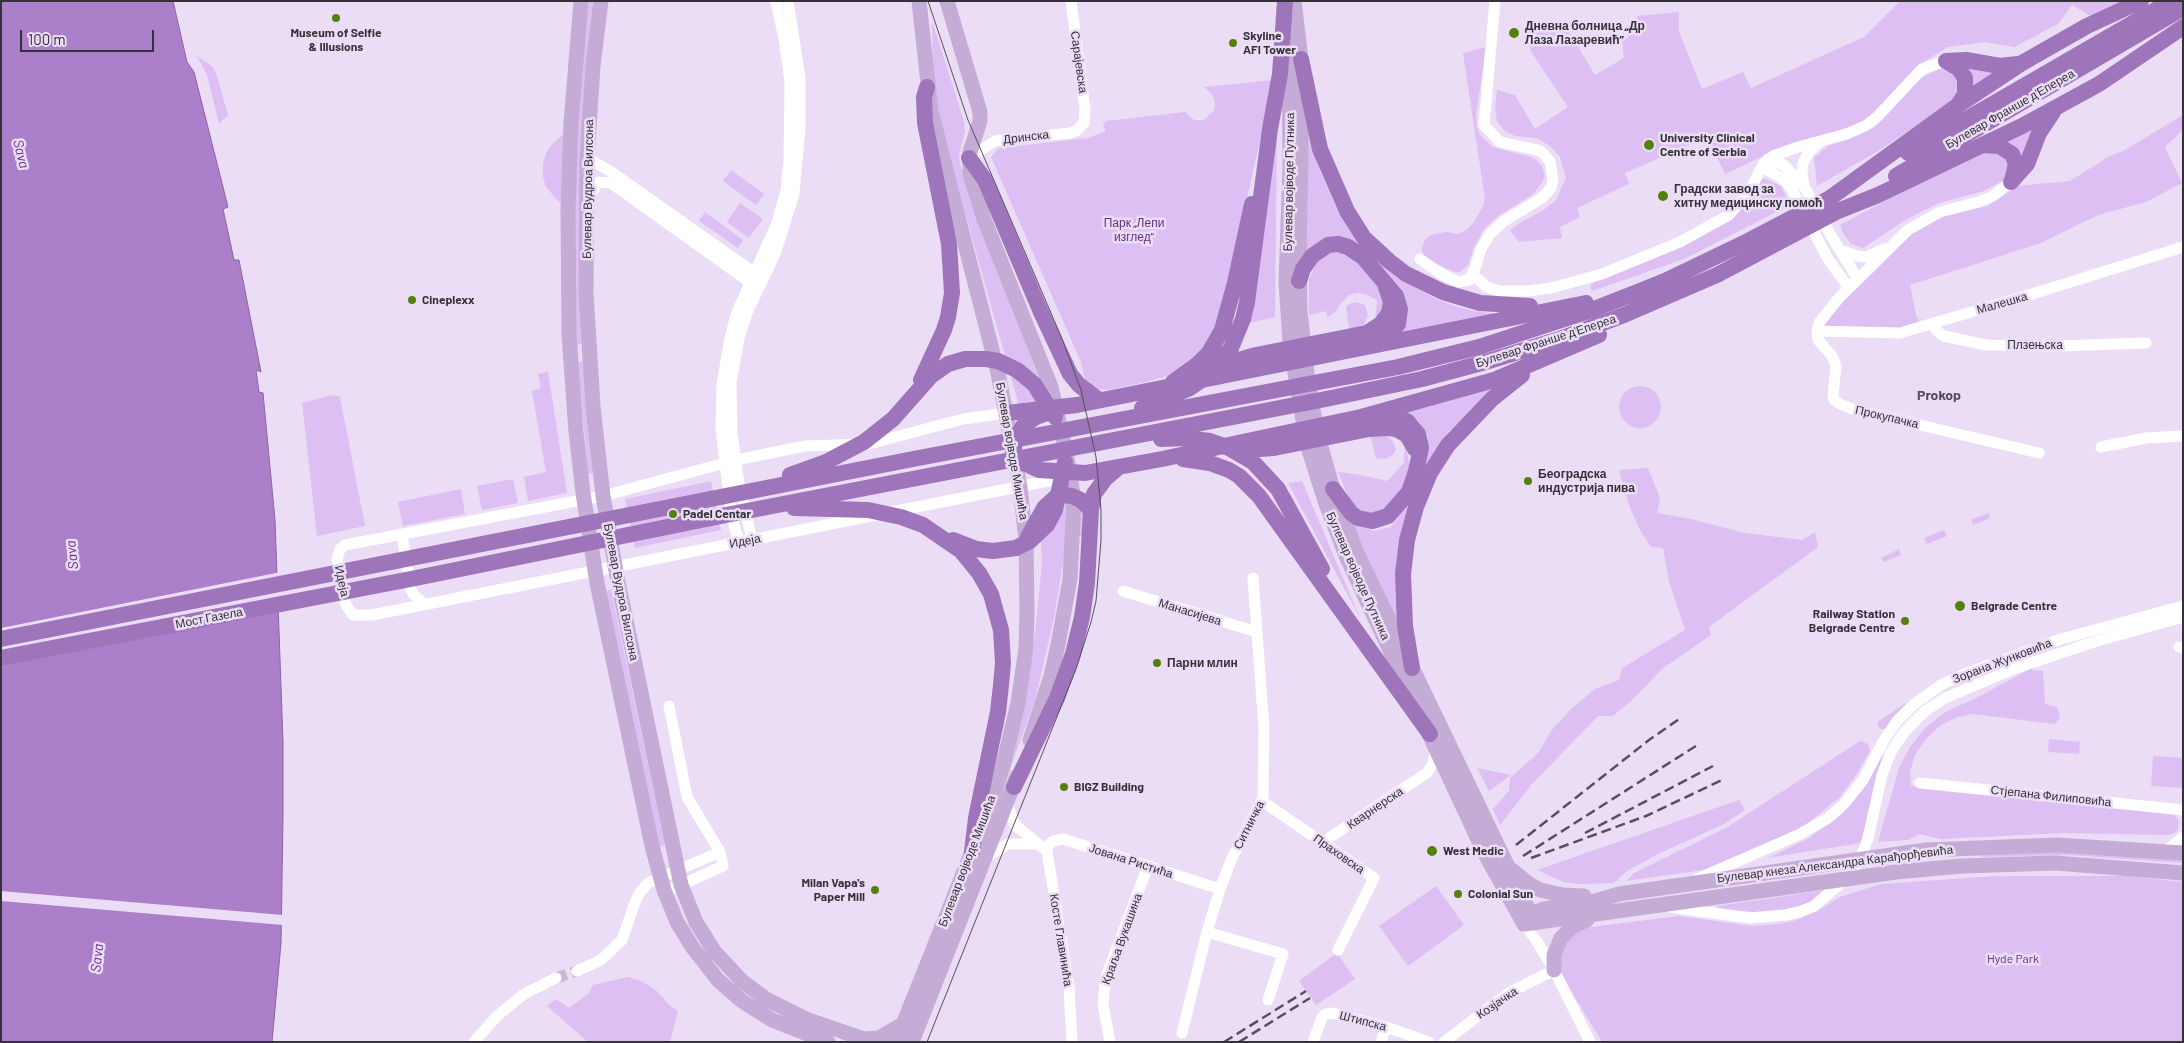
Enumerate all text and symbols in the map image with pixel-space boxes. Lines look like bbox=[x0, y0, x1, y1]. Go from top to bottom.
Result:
marker: Museum of Selfie & Illusions bbox=[330, 12, 342, 24]
place label: Дневна болница „Др Лаза Лазаревић” bbox=[1525, 19, 1645, 47]
scale bar bbox=[22, 20, 156, 52]
place label: Museum of Selfie & Illusions bbox=[290, 26, 382, 54]
marker: Дневна болница „Др Лаза Лазаревић” bbox=[1507, 26, 1521, 40]
place label: Skyline AFI Tower bbox=[1243, 29, 1296, 57]
text: 100 m bbox=[28, 30, 66, 48]
street label: Сарајевска bbox=[1068, 30, 1090, 94]
marker: Skyline AFI Tower bbox=[1227, 37, 1239, 49]
street label: Булевар Франше д'Епереа bbox=[1943, 66, 2077, 152]
street label: Булевар војводе Путника bbox=[1281, 112, 1297, 252]
street label: Булевар Вудроа Вилсона bbox=[580, 119, 596, 259]
street label: Дринска bbox=[1002, 127, 1050, 147]
place label: University Clinical Centre of Serbia bbox=[1660, 131, 1755, 159]
water label: Sava bbox=[9, 138, 33, 170]
marker: University Clinical Centre of Serbia bbox=[1642, 138, 1656, 152]
place label: Градски завод за хитну медицинску помоћ bbox=[1674, 182, 1822, 210]
marker: Градски завод за хитну медицинску помоћ bbox=[1656, 189, 1670, 203]
park label: Парк „Лепи изглед” bbox=[1104, 216, 1164, 244]
street label: Малешка bbox=[1975, 289, 2029, 317]
place label: Cineplexx bbox=[422, 293, 474, 307]
marker: Cineplexx bbox=[406, 294, 418, 306]
street label: Булевар Франше д'Епереа bbox=[1474, 312, 1618, 370]
street label: Плзењска bbox=[2007, 338, 2063, 352]
street label: Булевар војводе Мишића bbox=[993, 381, 1031, 521]
district label: Prokop bbox=[1917, 387, 1961, 403]
street label: Прокупачка bbox=[1854, 403, 1920, 431]
place label: Београдска индустрија пива bbox=[1538, 467, 1635, 495]
marker: Београдска индустрија пива bbox=[1522, 475, 1534, 487]
place label: Padel Centar bbox=[683, 507, 751, 521]
marker: Padel Centar bbox=[667, 508, 679, 520]
street label: Булевар војводе Путника bbox=[1323, 510, 1393, 642]
street label: Булевар Вудроа Вилсона bbox=[601, 522, 641, 662]
street label: Идеја bbox=[728, 531, 762, 551]
water label: Sava bbox=[62, 540, 82, 570]
street label: Идеја bbox=[332, 564, 352, 598]
street label: Манасијева bbox=[1157, 596, 1223, 628]
marker: Belgrade Centre bbox=[1953, 599, 1967, 613]
place label: Belgrade Centre bbox=[1971, 599, 2057, 613]
street label: Мост Газела bbox=[174, 604, 244, 632]
place label: Railway Station Belgrade Centre bbox=[1809, 607, 1895, 635]
marker: Railway Station Belgrade Centre bbox=[1899, 615, 1911, 627]
street label: Зорана Жунковића bbox=[1950, 635, 2054, 687]
place label: Парни млин bbox=[1167, 656, 1238, 670]
marker: Парни млин bbox=[1151, 657, 1163, 669]
place label: BIGZ Building bbox=[1074, 780, 1144, 794]
marker: BIGZ Building bbox=[1058, 781, 1070, 793]
street label: Стјепана Филиповића bbox=[1990, 782, 2112, 810]
street label: Кварнерска bbox=[1344, 784, 1406, 832]
street label: Булевар војводе Мишића bbox=[935, 793, 999, 929]
street label: Ситничка bbox=[1231, 798, 1267, 852]
street label: Праховска bbox=[1311, 831, 1367, 877]
street label: Јована Ристића bbox=[1087, 841, 1175, 881]
street label: Булевар кнеза Александра Карађорђевића bbox=[1716, 842, 1954, 886]
marker: West Medic bbox=[1425, 844, 1439, 858]
place label: West Medic bbox=[1443, 844, 1504, 858]
place label: Milan Vapa's Paper Mill bbox=[801, 876, 865, 904]
marker: Milan Vapa's Paper Mill bbox=[869, 884, 881, 896]
place label: Colonial Sun bbox=[1468, 887, 1533, 901]
marker: Colonial Sun bbox=[1452, 888, 1464, 900]
street label: Краља Вукашина bbox=[1099, 891, 1145, 987]
street label: Косте Главинића bbox=[1047, 893, 1075, 987]
water label: Sava bbox=[87, 943, 107, 973]
park label: Hyde Park bbox=[1987, 952, 2039, 966]
street label: Козјачка bbox=[1474, 984, 1520, 1022]
street label: Штипска bbox=[1338, 1008, 1388, 1034]

